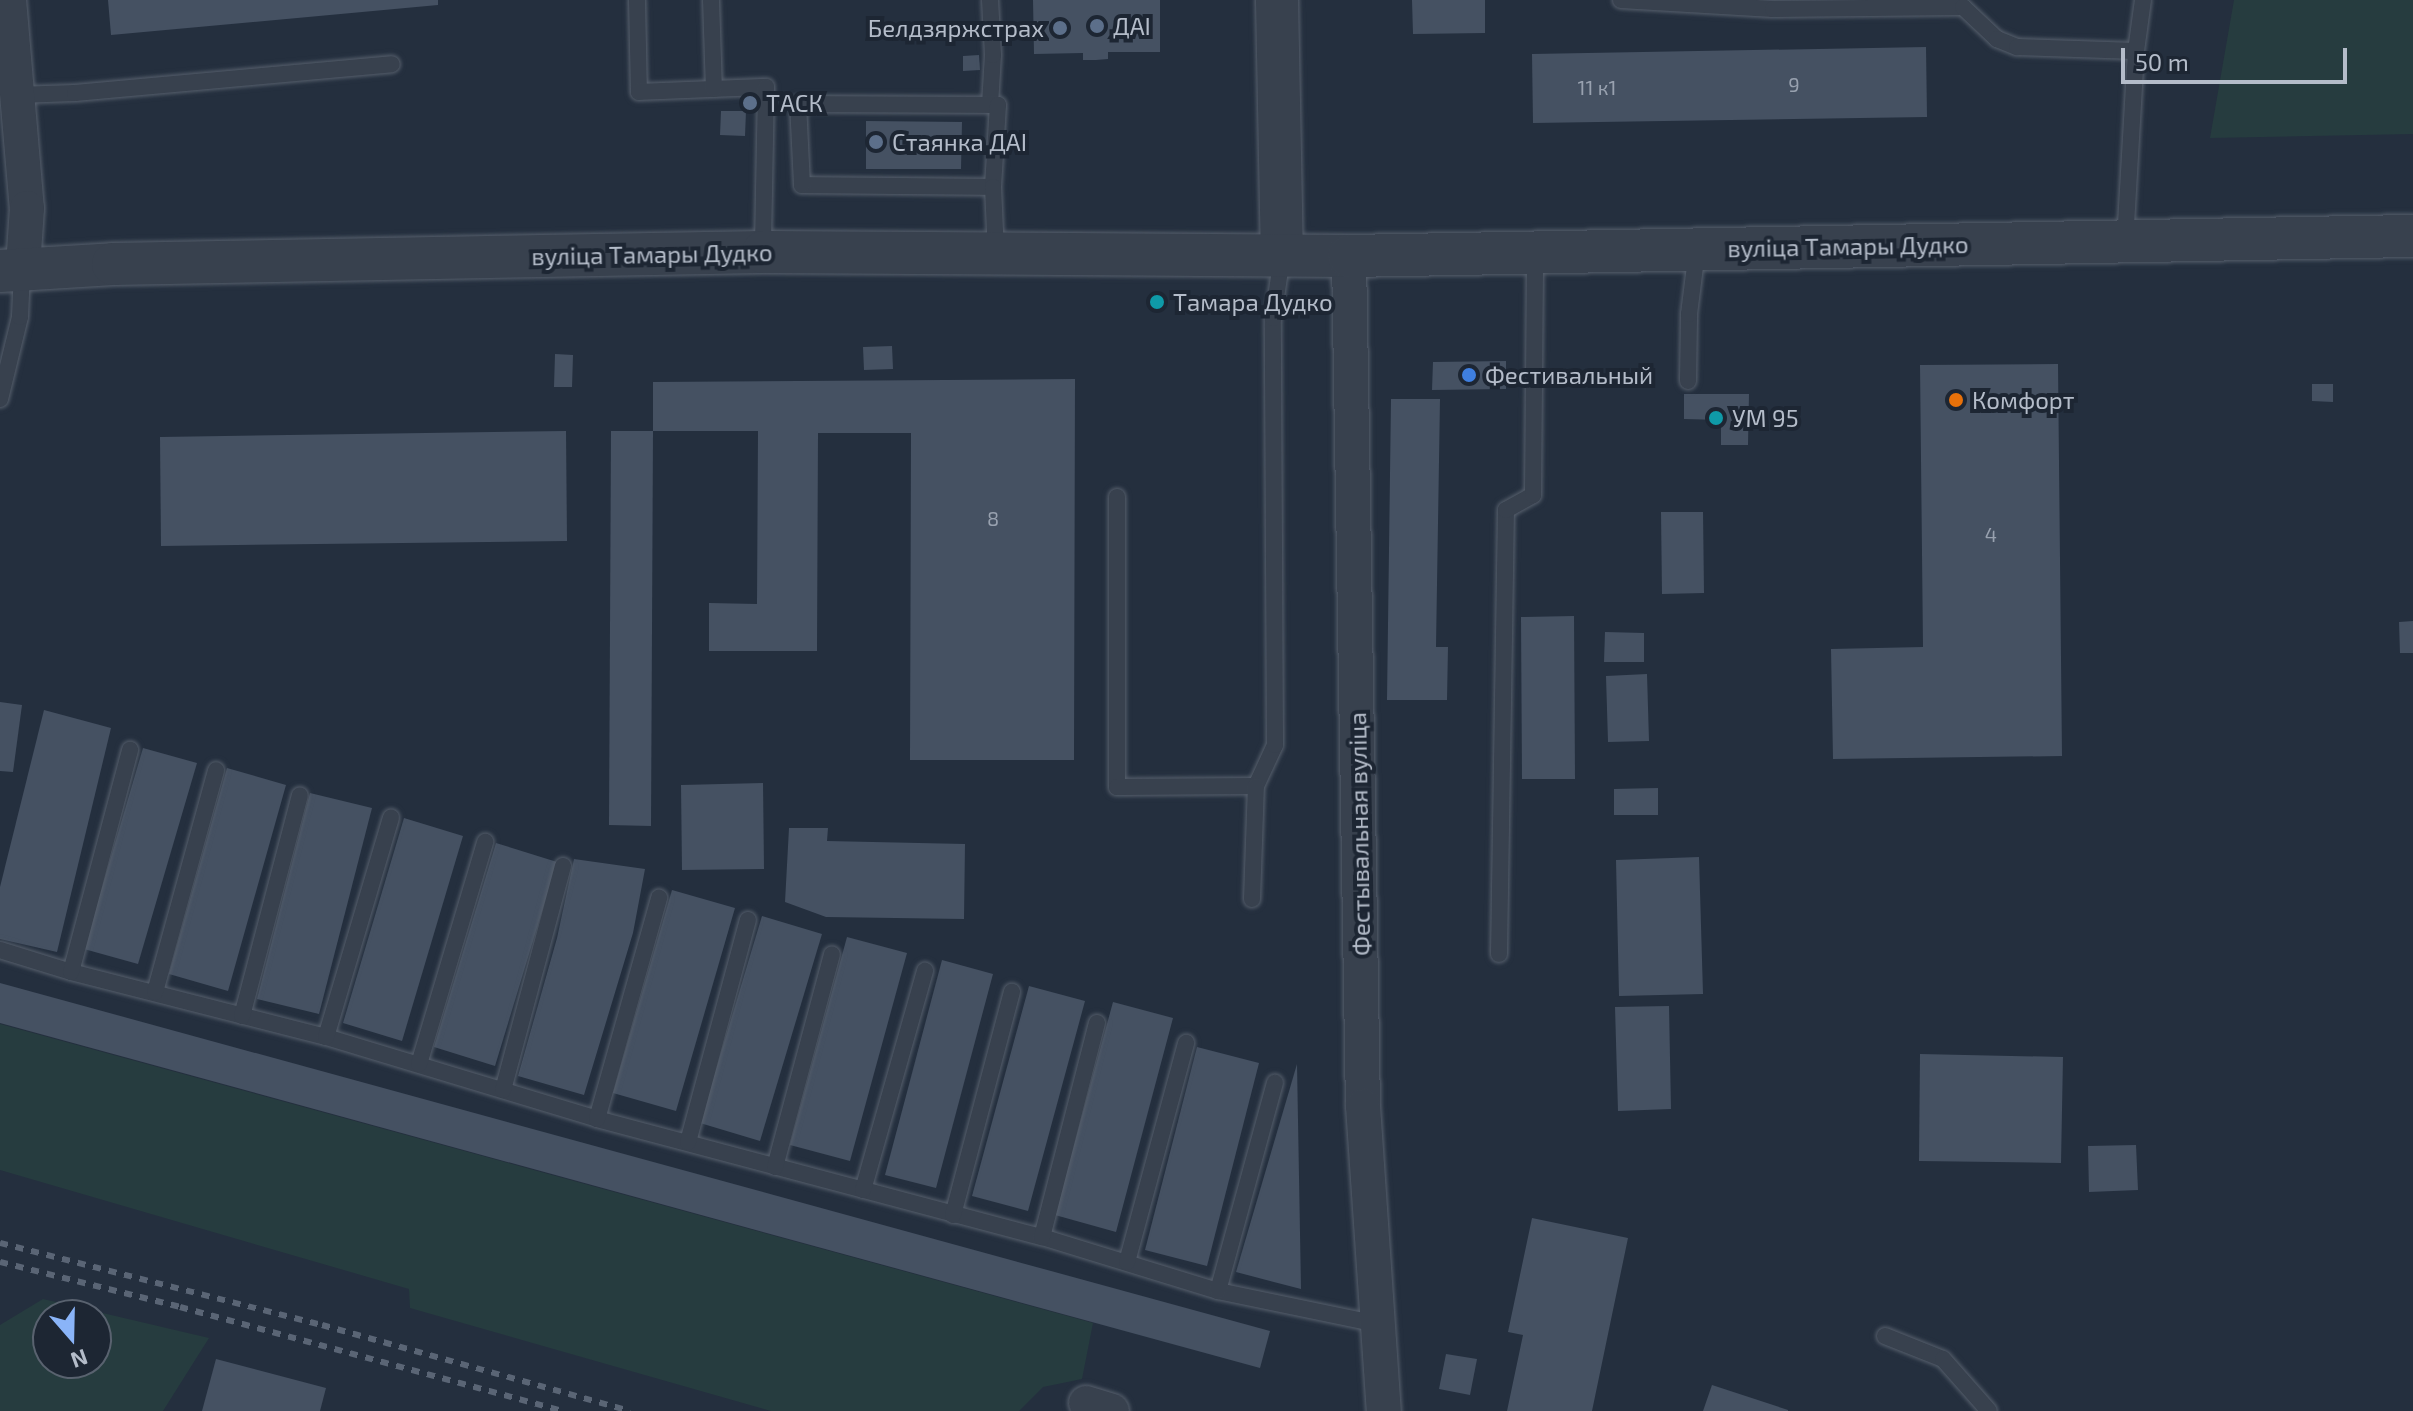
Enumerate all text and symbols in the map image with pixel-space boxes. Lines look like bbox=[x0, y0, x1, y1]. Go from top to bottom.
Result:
place label: ДАІ bbox=[1113, 12, 1151, 40]
place label: Белдзяржстрах bbox=[868, 14, 1044, 42]
marker: ДАІ bbox=[1088, 17, 1106, 35]
marker: Белдзяржстрах bbox=[1051, 19, 1069, 37]
scale bar bbox=[2125, 32, 2351, 82]
text: 50 m bbox=[2135, 47, 2189, 76]
house number: 9 bbox=[1788, 72, 1800, 96]
house number: 11 к1 bbox=[1577, 75, 1617, 99]
place label: ТАСК bbox=[766, 89, 823, 117]
marker: ТАСК bbox=[741, 94, 759, 112]
place label: Стаянка ДАІ bbox=[892, 128, 1027, 156]
marker: Стаянка ДАІ bbox=[867, 133, 885, 151]
street label: вуліца Тамары Дудко bbox=[1727, 229, 1969, 263]
street label: вуліца Тамары Дудко bbox=[531, 237, 773, 271]
place label: Тамара Дудко bbox=[1173, 288, 1333, 316]
marker: Тамара Дудко bbox=[1148, 293, 1166, 311]
place label: Фестивальный bbox=[1485, 361, 1653, 389]
marker: Фестивальный bbox=[1460, 366, 1478, 384]
place label: Комфорт bbox=[1972, 386, 2075, 414]
marker: Комфорт bbox=[1947, 391, 1965, 409]
place label: УМ 95 bbox=[1732, 404, 1799, 432]
marker: УМ 95 bbox=[1707, 409, 1725, 427]
house number: 8 bbox=[987, 506, 999, 530]
house number: 4 bbox=[1985, 522, 1997, 546]
street label: Фестывальная вуліца bbox=[1342, 712, 1376, 956]
north arrow bbox=[32, 1299, 112, 1379]
text: N bbox=[68, 1345, 91, 1375]

